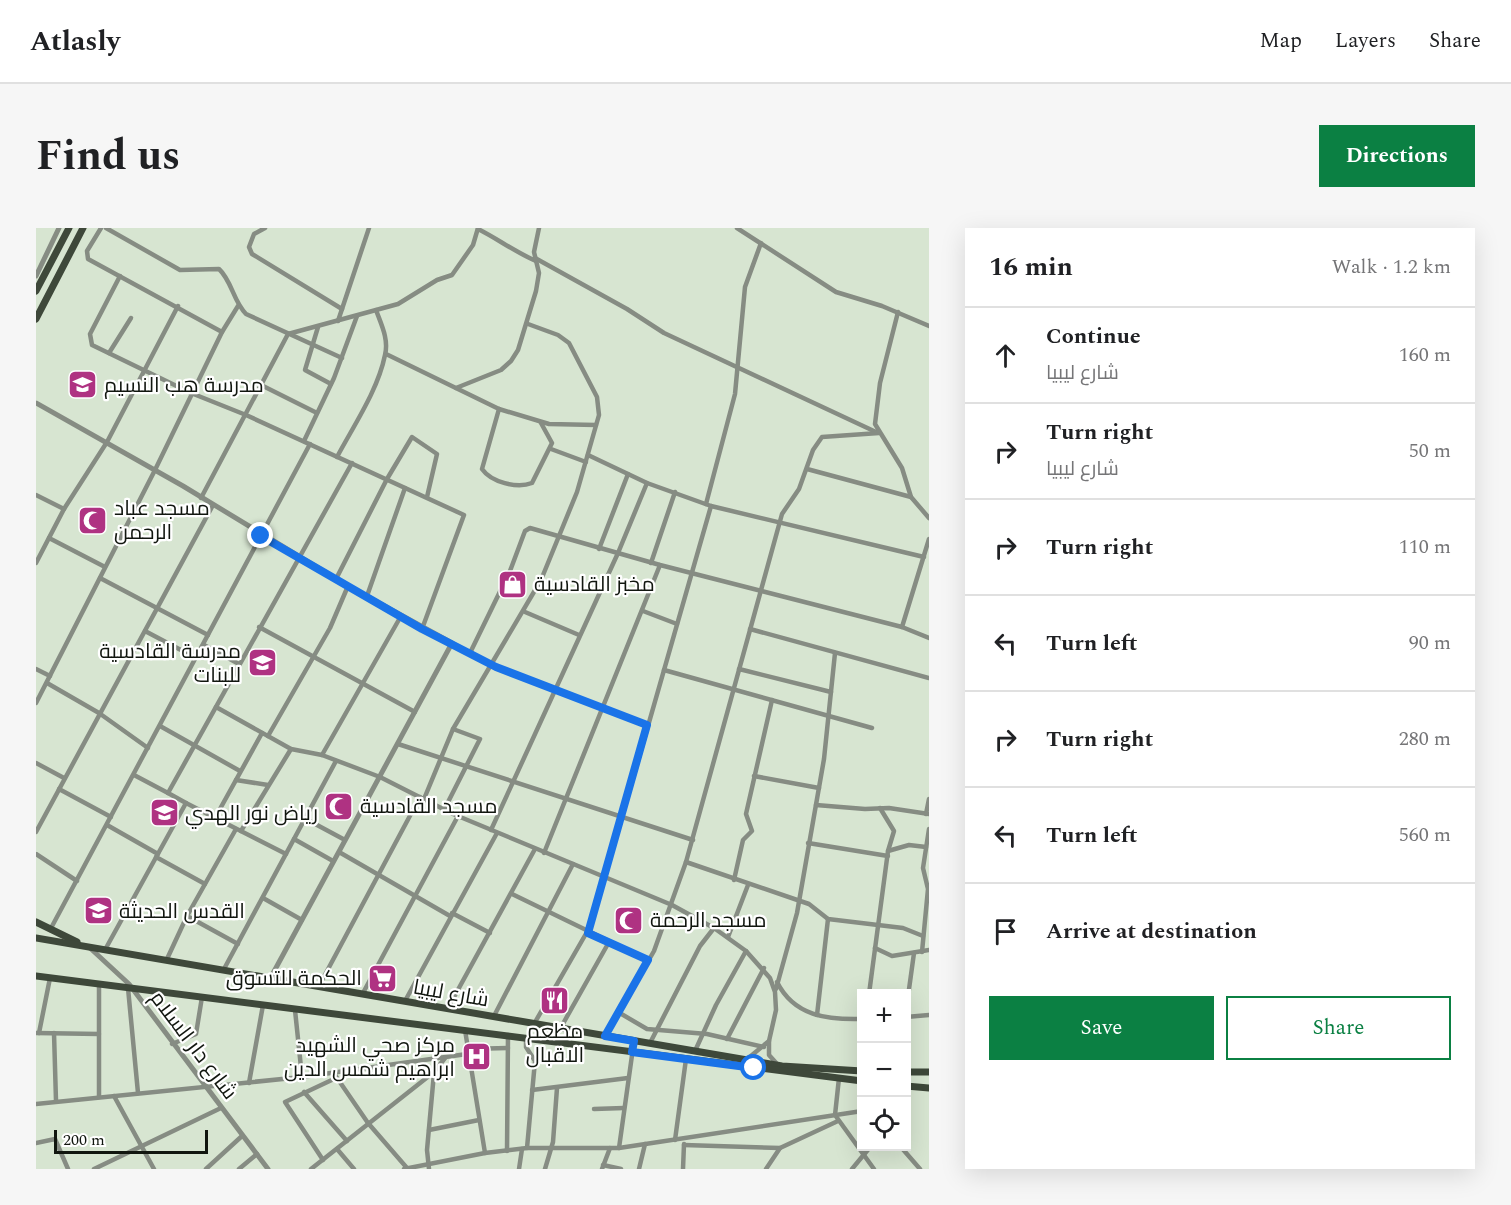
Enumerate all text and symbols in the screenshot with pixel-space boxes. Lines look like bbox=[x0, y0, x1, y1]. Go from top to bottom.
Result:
text: Atlasly bbox=[30, 20, 120, 63]
text: Map bbox=[1260, 25, 1302, 57]
text: Layers bbox=[1335, 25, 1396, 57]
text: Share bbox=[1429, 25, 1481, 57]
text: Find us bbox=[36, 125, 180, 188]
button: Directions bbox=[1319, 125, 1475, 187]
text: 16 min bbox=[989, 247, 1073, 287]
text: Walk · 1.2 km bbox=[1332, 252, 1451, 282]
text: Continue bbox=[1046, 320, 1141, 353]
icon: ahead bbox=[989, 339, 1022, 372]
text: 160 m bbox=[1399, 340, 1451, 370]
text: شارع ليبيا bbox=[1046, 358, 1119, 388]
school or university icon: مدرسة هب النسيم bbox=[67, 369, 99, 401]
place label: مدرسة هب النسيم bbox=[104, 370, 264, 402]
text: Turn right bbox=[1046, 416, 1153, 449]
icon: right bbox=[989, 435, 1022, 468]
text: 50 m bbox=[1409, 436, 1451, 466]
text: شارع ليبيا bbox=[1046, 454, 1119, 484]
place label: مسجد عباد الرحمن bbox=[114, 493, 210, 549]
mosque icon: مسجد عباد الرحمن bbox=[77, 504, 109, 536]
route end bbox=[247, 522, 273, 548]
icon: right bbox=[989, 531, 1022, 564]
text: Turn right bbox=[1046, 531, 1153, 564]
text: 110 m bbox=[1399, 532, 1451, 562]
shop icon: مخبز القادسية bbox=[497, 568, 529, 600]
place label: مخبز القادسية bbox=[534, 569, 655, 601]
icon: left bbox=[989, 627, 1022, 660]
text: Turn left bbox=[1046, 627, 1138, 660]
text: 90 m bbox=[1409, 628, 1451, 658]
place label: مدرسة القادسية للبنات bbox=[99, 636, 241, 692]
school or university icon: مدرسة القادسية للبنات bbox=[246, 647, 278, 679]
icon: right bbox=[989, 723, 1022, 756]
text: Turn right bbox=[1046, 723, 1153, 756]
text: 280 m bbox=[1399, 724, 1451, 754]
mosque icon: مسجد القادسية bbox=[323, 790, 355, 822]
place label: مسجد القادسية bbox=[360, 791, 498, 823]
school or university icon: رياض نور الهدي bbox=[148, 797, 180, 829]
place label: رياض نور الهدي bbox=[185, 798, 318, 830]
icon: left bbox=[989, 819, 1022, 852]
text: Turn left bbox=[1046, 819, 1138, 852]
text: 560 m bbox=[1399, 820, 1451, 850]
school or university icon: القدس الحديثة bbox=[82, 895, 114, 927]
place label: القدس الحديثة bbox=[119, 896, 245, 928]
mosque icon: مسجد الرحمة bbox=[613, 904, 645, 936]
place label: مسجد الرحمة bbox=[650, 905, 766, 937]
icon: arrive bbox=[989, 915, 1022, 948]
text: Arrive at destination bbox=[1046, 915, 1257, 948]
supermarket icon: الحكمة للتسوق bbox=[367, 962, 399, 994]
place label: الحكمة للتسوق bbox=[226, 963, 362, 995]
street label: شارع ليبيا bbox=[410, 972, 491, 1016]
street label: شارع دار السلام bbox=[142, 984, 245, 1107]
restaurant icon: مظعم الاقبال bbox=[539, 984, 571, 1016]
map controls bbox=[857, 989, 911, 1151]
button: + bbox=[857, 989, 911, 1043]
button: Save bbox=[989, 996, 1214, 1060]
button: Share bbox=[1226, 996, 1451, 1060]
place label: مظعم الاقبال bbox=[526, 1016, 584, 1072]
place label: مركز صحي الشهيد ابراهيم شمس الدين bbox=[284, 1030, 455, 1086]
hospital icon: مركز صحي الشهيد ابراهيم شمس الدين bbox=[460, 1041, 492, 1073]
button: − bbox=[857, 1043, 911, 1097]
route start bbox=[740, 1054, 766, 1080]
button: locate bbox=[857, 1097, 911, 1151]
scale bar bbox=[54, 1127, 208, 1154]
text: 200 m bbox=[63, 1128, 105, 1152]

